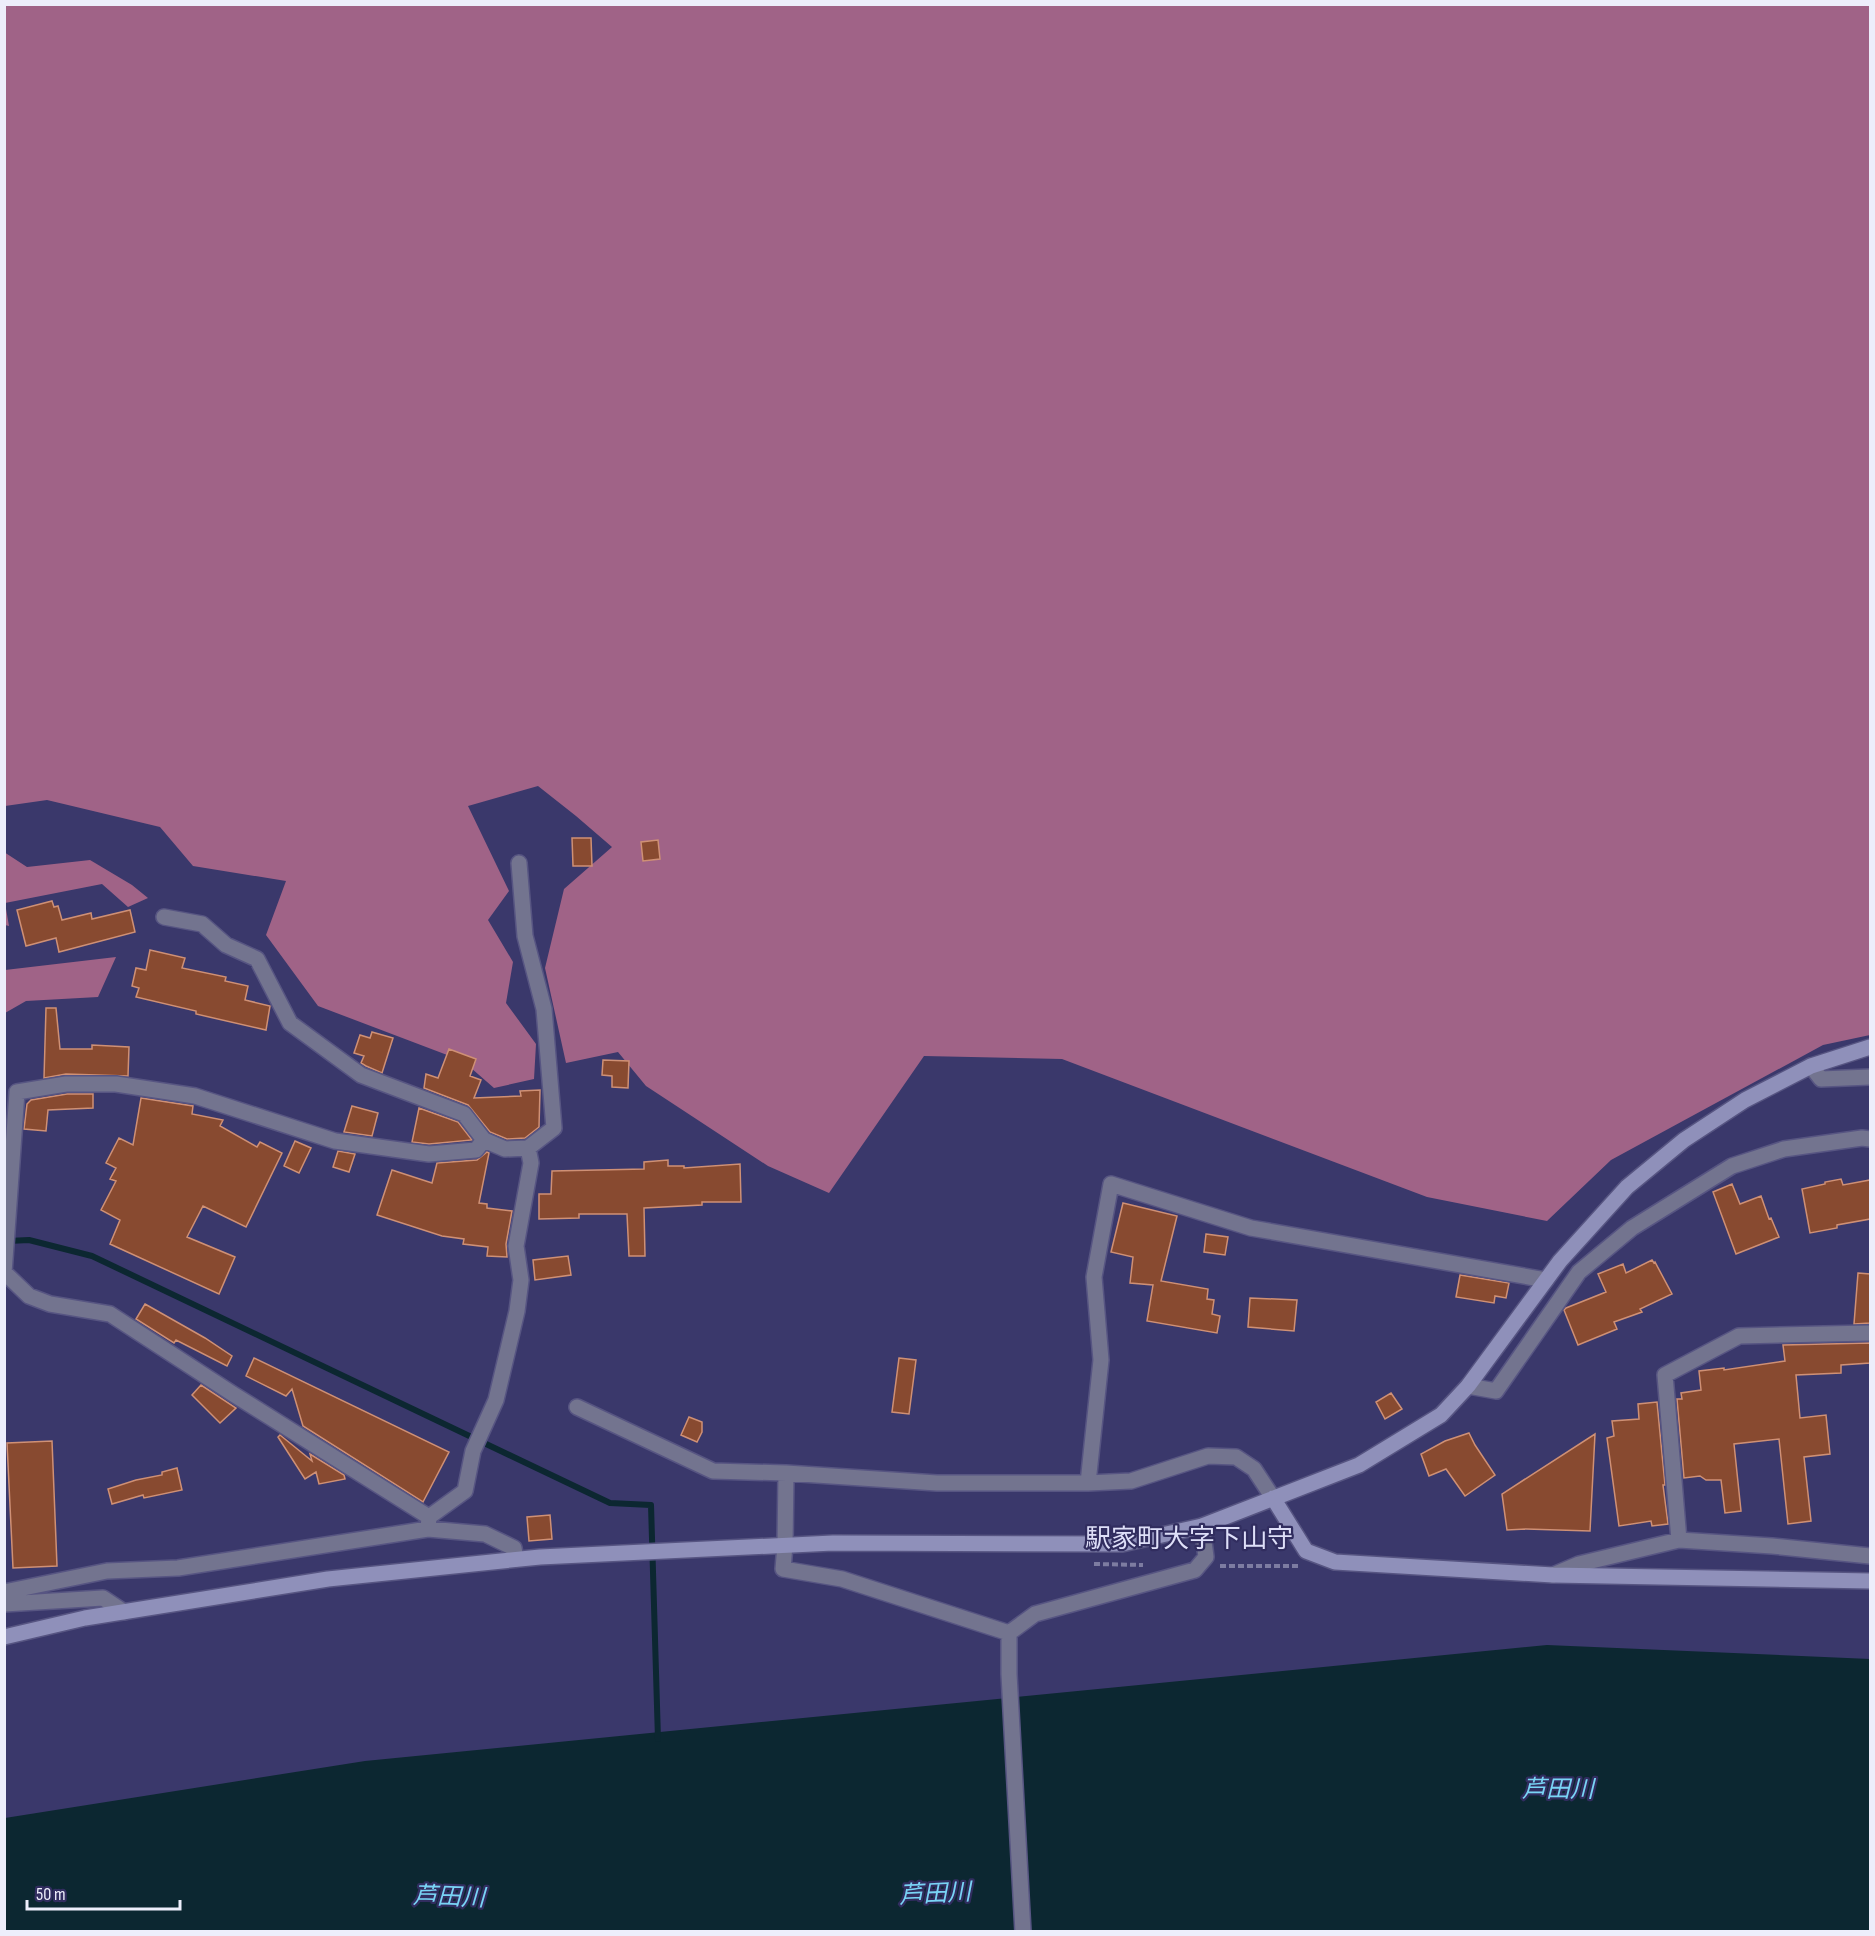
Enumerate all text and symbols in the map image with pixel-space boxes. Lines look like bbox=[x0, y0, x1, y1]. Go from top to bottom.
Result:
district label: 駅家町大字下山守 bbox=[1085, 1524, 1293, 1555]
water label: 芦田川 bbox=[1522, 1775, 1597, 1804]
scale bar bbox=[27, 1873, 180, 1911]
water label: 芦田川 bbox=[898, 1877, 975, 1910]
water label: 芦田川 bbox=[413, 1881, 488, 1913]
text: 50 m bbox=[36, 1884, 66, 1905]

